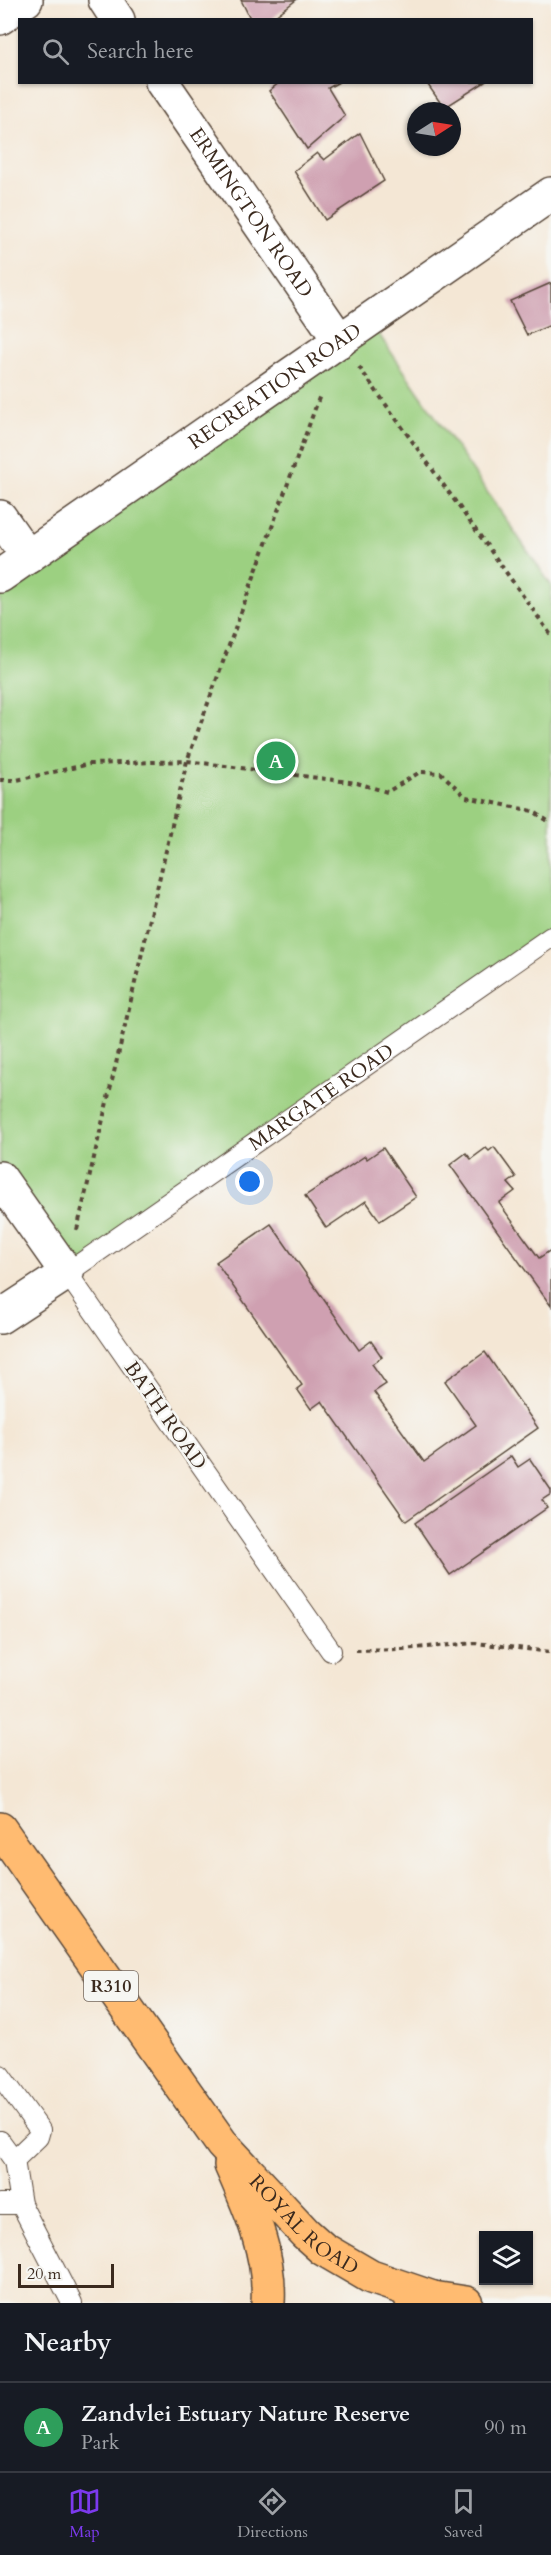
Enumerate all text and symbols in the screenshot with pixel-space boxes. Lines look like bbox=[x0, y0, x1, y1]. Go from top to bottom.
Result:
search box bbox=[18, 18, 533, 84]
icon: search bbox=[39, 35, 72, 68]
text: Search here bbox=[87, 36, 194, 66]
north arrow bbox=[407, 102, 461, 156]
street label: ERMINGTON ROAD bbox=[183, 122, 319, 303]
street label: RECREATION ROAD bbox=[183, 317, 367, 456]
pin: A bbox=[256, 738, 296, 783]
street label: MARGATE ROAD bbox=[243, 1037, 399, 1157]
your location bbox=[235, 1167, 264, 1196]
street label: BATH ROAD bbox=[118, 1356, 213, 1475]
road number: R310 bbox=[84, 1971, 138, 2001]
street label: ROYAL ROAD bbox=[243, 2169, 364, 2281]
map controls bbox=[479, 2231, 533, 2285]
button: layers bbox=[479, 2231, 533, 2285]
scale bar bbox=[18, 2261, 114, 2288]
text: 20 m bbox=[27, 2263, 61, 2285]
text: Nearby bbox=[24, 2325, 112, 2360]
text: Zandvlei Estuary Nature Reserve bbox=[81, 2399, 410, 2429]
text: A bbox=[36, 2414, 51, 2441]
text: 90 m bbox=[484, 2414, 527, 2441]
text: Park bbox=[81, 2429, 119, 2456]
tab: Map bbox=[68, 2485, 101, 2543]
tab: Directions bbox=[237, 2485, 308, 2543]
tab: Saved bbox=[444, 2485, 483, 2543]

